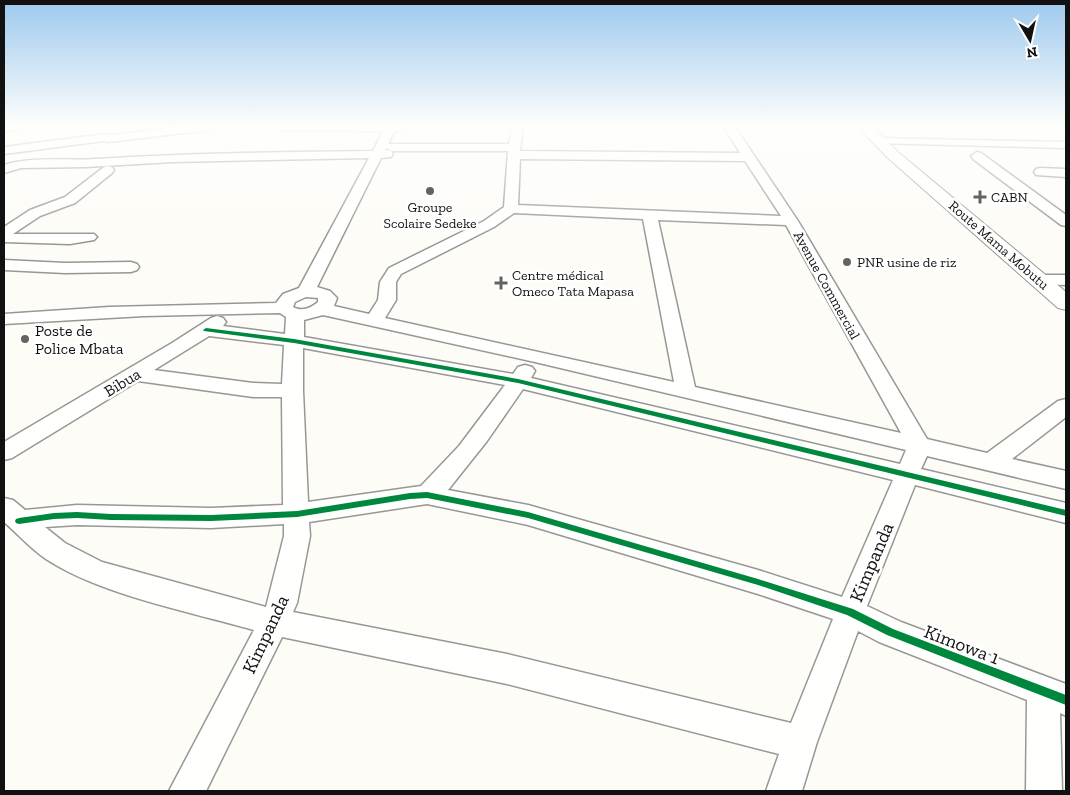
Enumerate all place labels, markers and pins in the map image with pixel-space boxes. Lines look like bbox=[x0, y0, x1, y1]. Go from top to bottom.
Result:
marker: Groupe Scolaire Sedeke bbox=[424, 185, 436, 197]
place label: CABN bbox=[991, 189, 1028, 206]
marker: CABN bbox=[973, 190, 987, 204]
place label: Groupe Scolaire Sedeke bbox=[383, 199, 477, 232]
place label: PNR usine de riz bbox=[857, 254, 957, 271]
marker: PNR usine de riz bbox=[841, 256, 853, 268]
place label: Centre médical Omeco Tata Mapasa bbox=[512, 267, 634, 300]
marker: Centre médical Omeco Tata Mapasa bbox=[494, 276, 508, 290]
place label: Poste de Police Mbata bbox=[35, 321, 124, 358]
marker: Poste de Police Mbata bbox=[19, 333, 31, 345]

